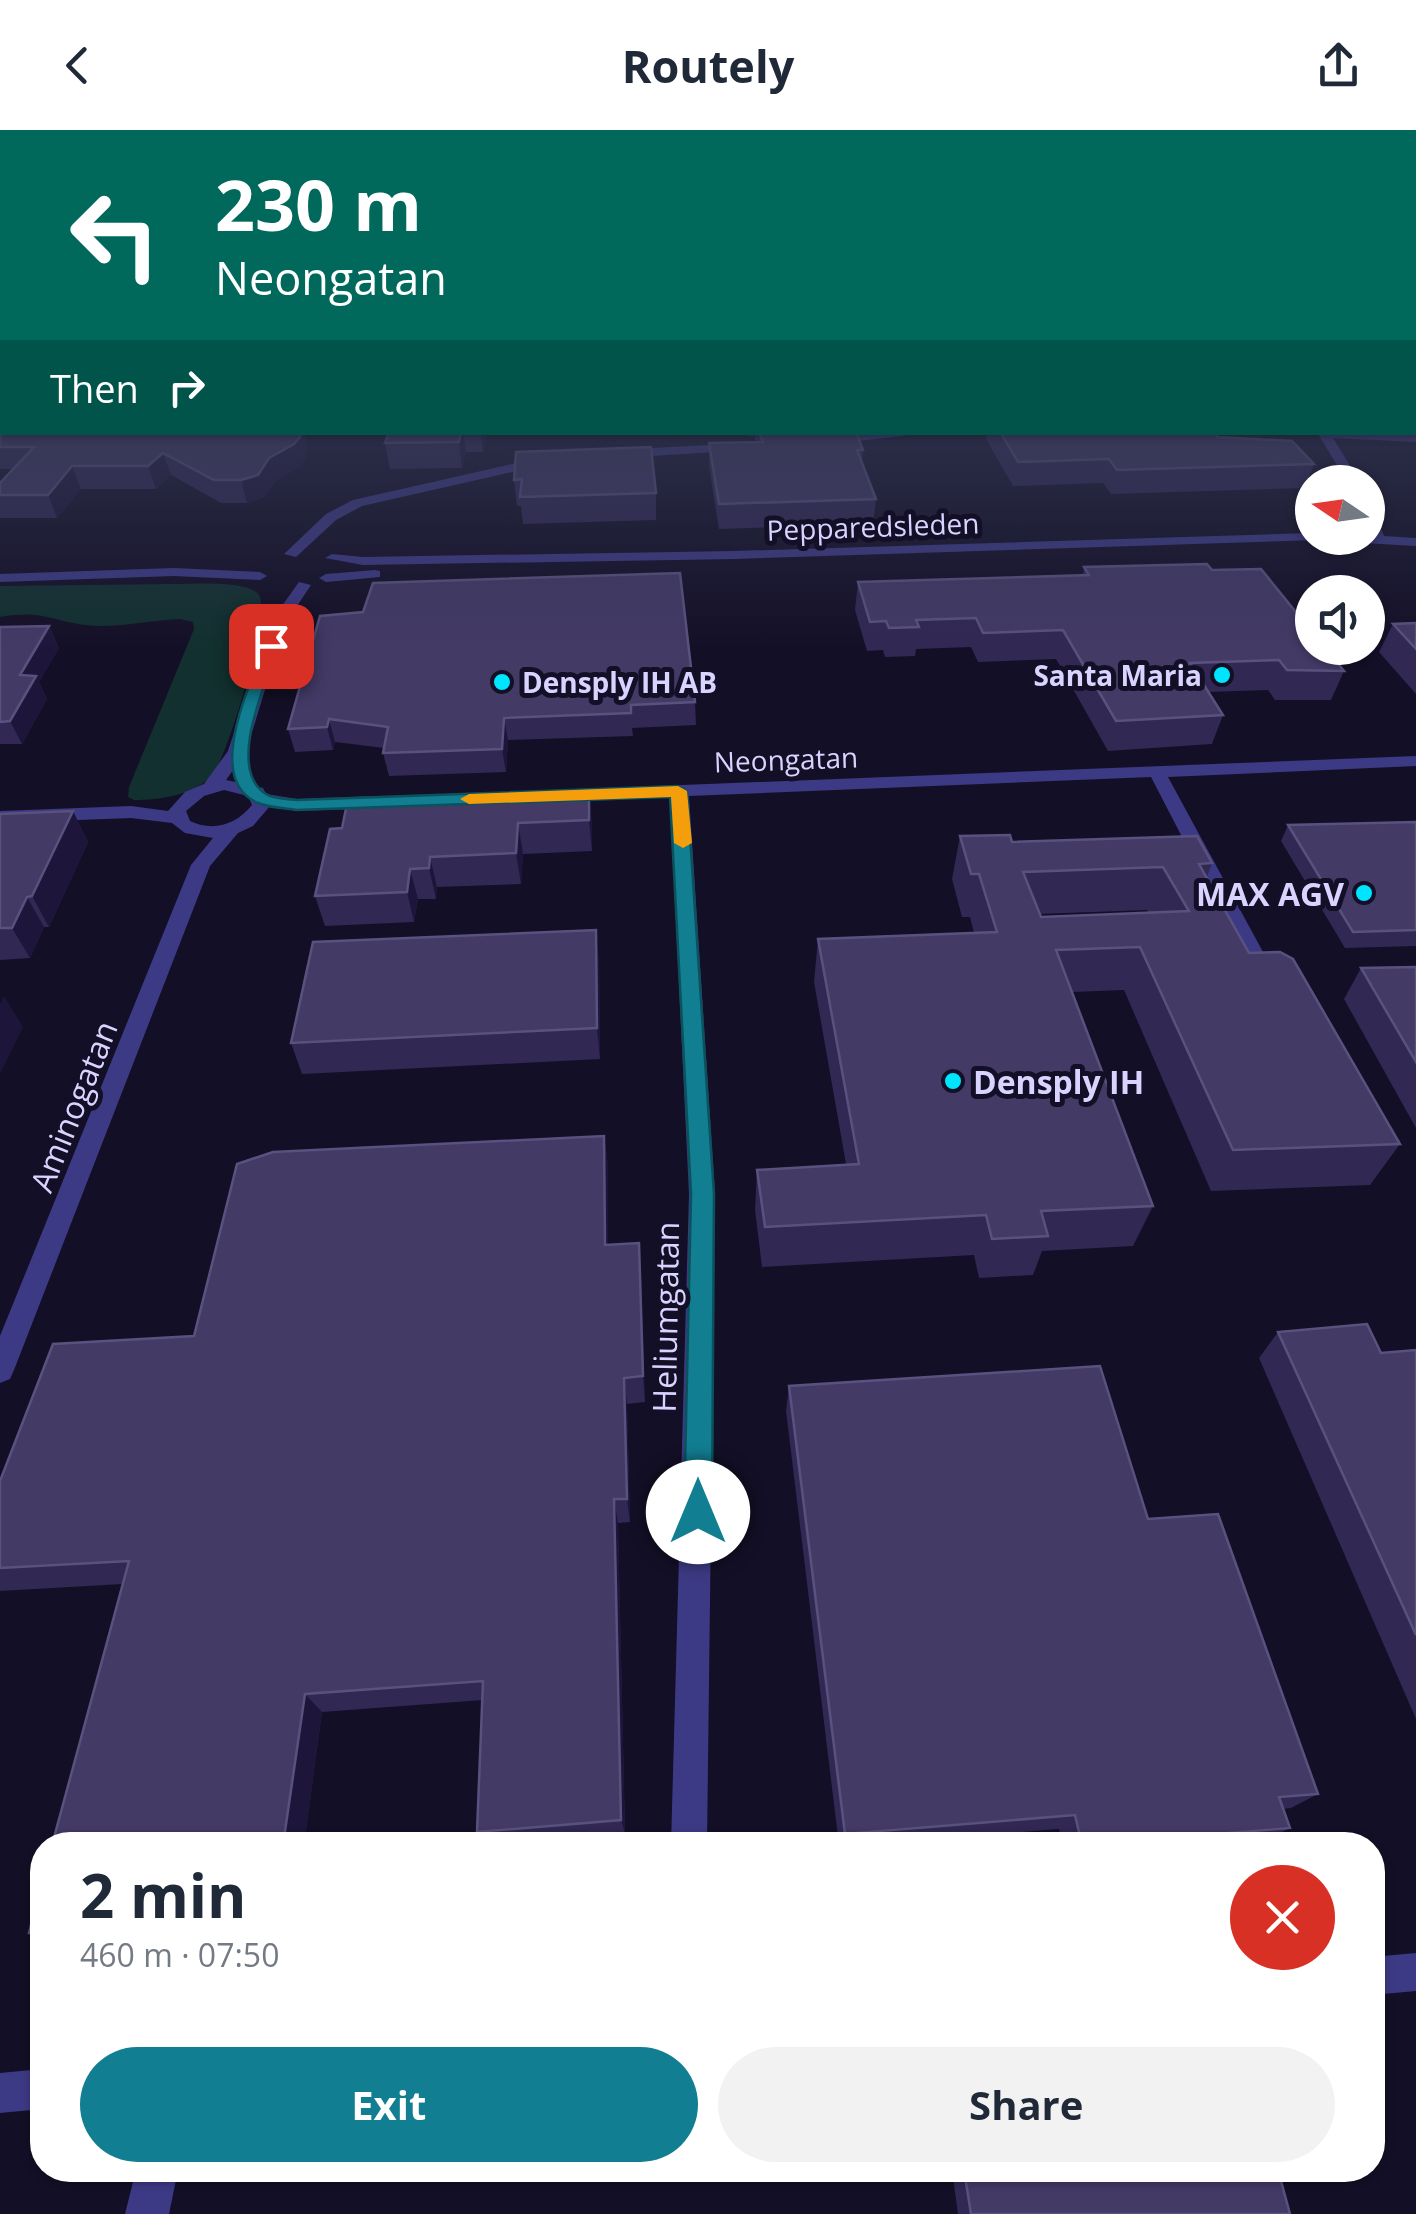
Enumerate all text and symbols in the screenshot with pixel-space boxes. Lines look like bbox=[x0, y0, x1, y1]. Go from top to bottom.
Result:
text: Routely bbox=[622, 35, 794, 96]
icon: back bbox=[50, 38, 105, 93]
icon: share bbox=[1311, 38, 1366, 93]
text: 230 m bbox=[215, 156, 422, 252]
icon: left bbox=[50, 170, 180, 300]
text: Neongatan bbox=[215, 247, 447, 308]
icon: right bbox=[159, 360, 214, 415]
text: Then bbox=[50, 362, 139, 414]
north arrow bbox=[1295, 465, 1385, 555]
map controls bbox=[1295, 465, 1385, 665]
street label: Pepparedsleden bbox=[766, 503, 980, 549]
button: sound bbox=[1295, 575, 1385, 665]
pin bbox=[229, 604, 314, 689]
icon: arrive bbox=[244, 619, 299, 674]
place label: Santa Maria bbox=[1033, 656, 1202, 694]
place label: Densply IH AB bbox=[522, 663, 717, 701]
marker: Santa Maria bbox=[1211, 664, 1233, 686]
marker: Densply IH AB bbox=[491, 671, 513, 693]
street label: Neongatan bbox=[713, 737, 859, 781]
place label: MAX AGV bbox=[1196, 872, 1344, 915]
marker: MAX AGV bbox=[1353, 882, 1375, 904]
street label: Aminogatan bbox=[19, 1014, 127, 1198]
place label: Densply IH bbox=[973, 1060, 1144, 1103]
marker: Densply IH bbox=[942, 1070, 964, 1092]
street label: Heliumgatan bbox=[642, 1221, 688, 1413]
position arrow bbox=[646, 1460, 750, 1564]
text: 2 min bbox=[80, 1854, 247, 1936]
button: close bbox=[1230, 1865, 1335, 1970]
text: 460 m · 07:50 bbox=[80, 1933, 279, 1976]
button: Exit bbox=[80, 2047, 698, 2162]
button: Share bbox=[718, 2047, 1335, 2162]

